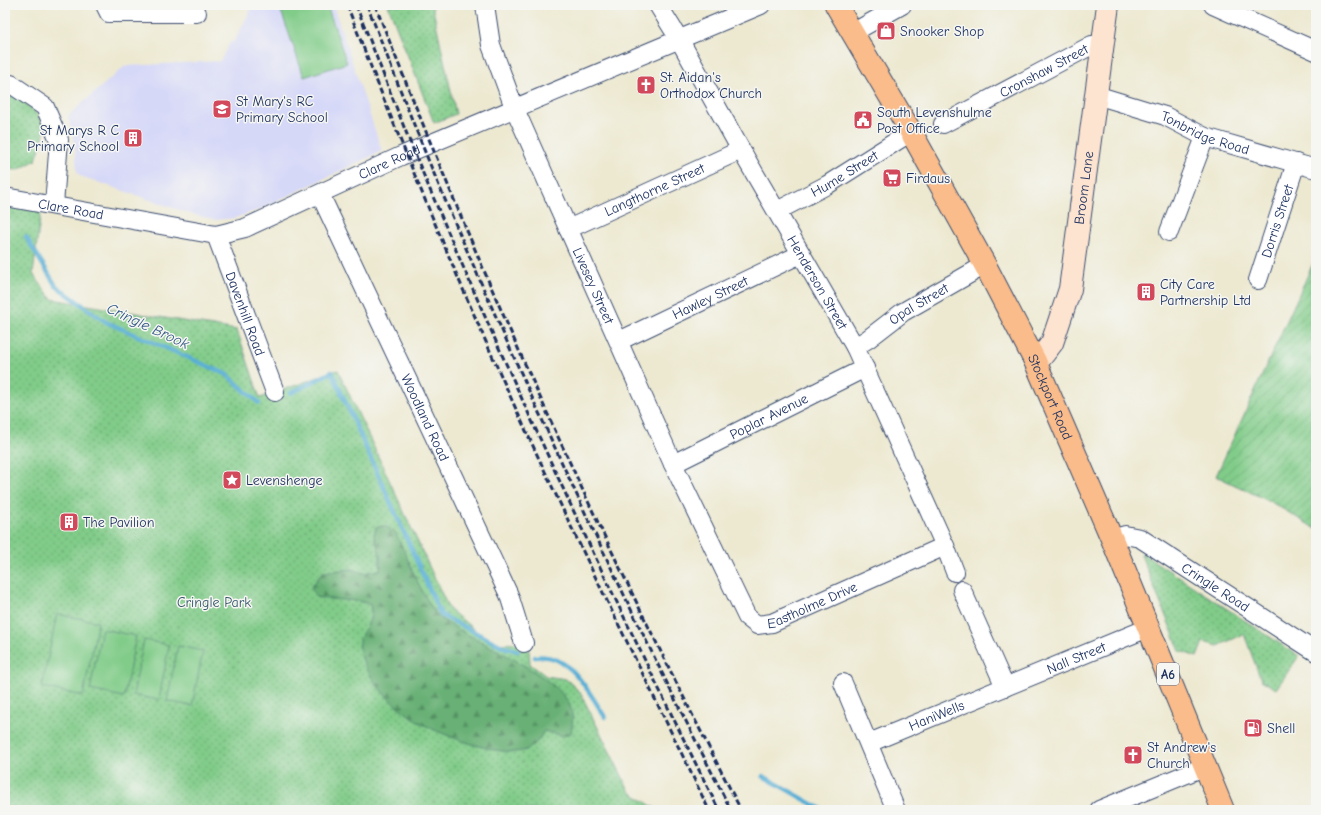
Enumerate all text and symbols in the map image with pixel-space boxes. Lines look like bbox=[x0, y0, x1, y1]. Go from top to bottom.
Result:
shop icon: Snooker Shop bbox=[875, 20, 897, 42]
place label: Snooker Shop bbox=[900, 23, 984, 40]
street label: Cronshaw Street bbox=[997, 40, 1092, 101]
place label: St. Aidan's Orthodox Church bbox=[660, 69, 762, 102]
church icon: St. Aidan's Orthodox Church bbox=[635, 74, 657, 96]
place label: St Mary's RC Primary School bbox=[236, 93, 328, 126]
school or university icon: St Mary's RC Primary School bbox=[211, 98, 233, 120]
place label: South Levenshulme Post Office bbox=[877, 104, 992, 137]
street label: Tonbridge Road bbox=[1159, 107, 1251, 158]
public building icon: South Levenshulme Post Office bbox=[852, 109, 874, 131]
place label: St Marys R C Primary School bbox=[27, 122, 119, 155]
building icon: St Marys R C Primary School bbox=[122, 127, 144, 149]
street label: Clare Road bbox=[356, 140, 423, 183]
street label: Hume Street bbox=[808, 146, 882, 200]
street label: Broom Lane bbox=[1070, 150, 1097, 226]
street label: Langthorne Street bbox=[602, 159, 708, 220]
supermarket icon: Firdaus bbox=[881, 167, 903, 189]
place label: Firdaus bbox=[906, 170, 950, 187]
street label: Dorris Street bbox=[1257, 181, 1297, 260]
street label: Clare Road bbox=[37, 195, 105, 223]
street label: Henderson Street bbox=[784, 232, 852, 333]
street label: Livesey Street bbox=[569, 245, 618, 327]
street label: Davenhill Road bbox=[222, 269, 269, 358]
street label: Hawley Street bbox=[670, 272, 752, 323]
place label: City Care Partnership Ltd bbox=[1160, 276, 1251, 309]
street label: Opal Street bbox=[885, 279, 952, 328]
building icon: City Care Partnership Ltd bbox=[1135, 281, 1157, 303]
water label: Cringle Brook bbox=[104, 299, 193, 353]
street label: Stockport Road bbox=[1024, 351, 1077, 442]
street label: Woodland Road bbox=[398, 371, 453, 464]
street label: Poplar Avenue bbox=[727, 389, 811, 443]
place icon: Levenshenge bbox=[221, 469, 243, 491]
place label: Levenshenge bbox=[246, 472, 323, 489]
building icon: The Pavilion bbox=[58, 511, 80, 533]
place label: The Pavilion bbox=[83, 514, 154, 531]
street label: Cringle Road bbox=[1178, 559, 1253, 615]
street label: Eastholme Drive bbox=[766, 578, 860, 632]
park label: Cringle Park bbox=[177, 594, 251, 611]
street label: Nall Street bbox=[1044, 638, 1109, 677]
road number: A6 bbox=[1157, 663, 1179, 685]
street label: HaniWells bbox=[906, 696, 967, 734]
fuel station icon: Shell bbox=[1242, 717, 1264, 739]
place label: Shell bbox=[1267, 720, 1295, 737]
place label: St Andrew's Church bbox=[1147, 739, 1216, 772]
church icon: St Andrew's Church bbox=[1122, 744, 1144, 766]

